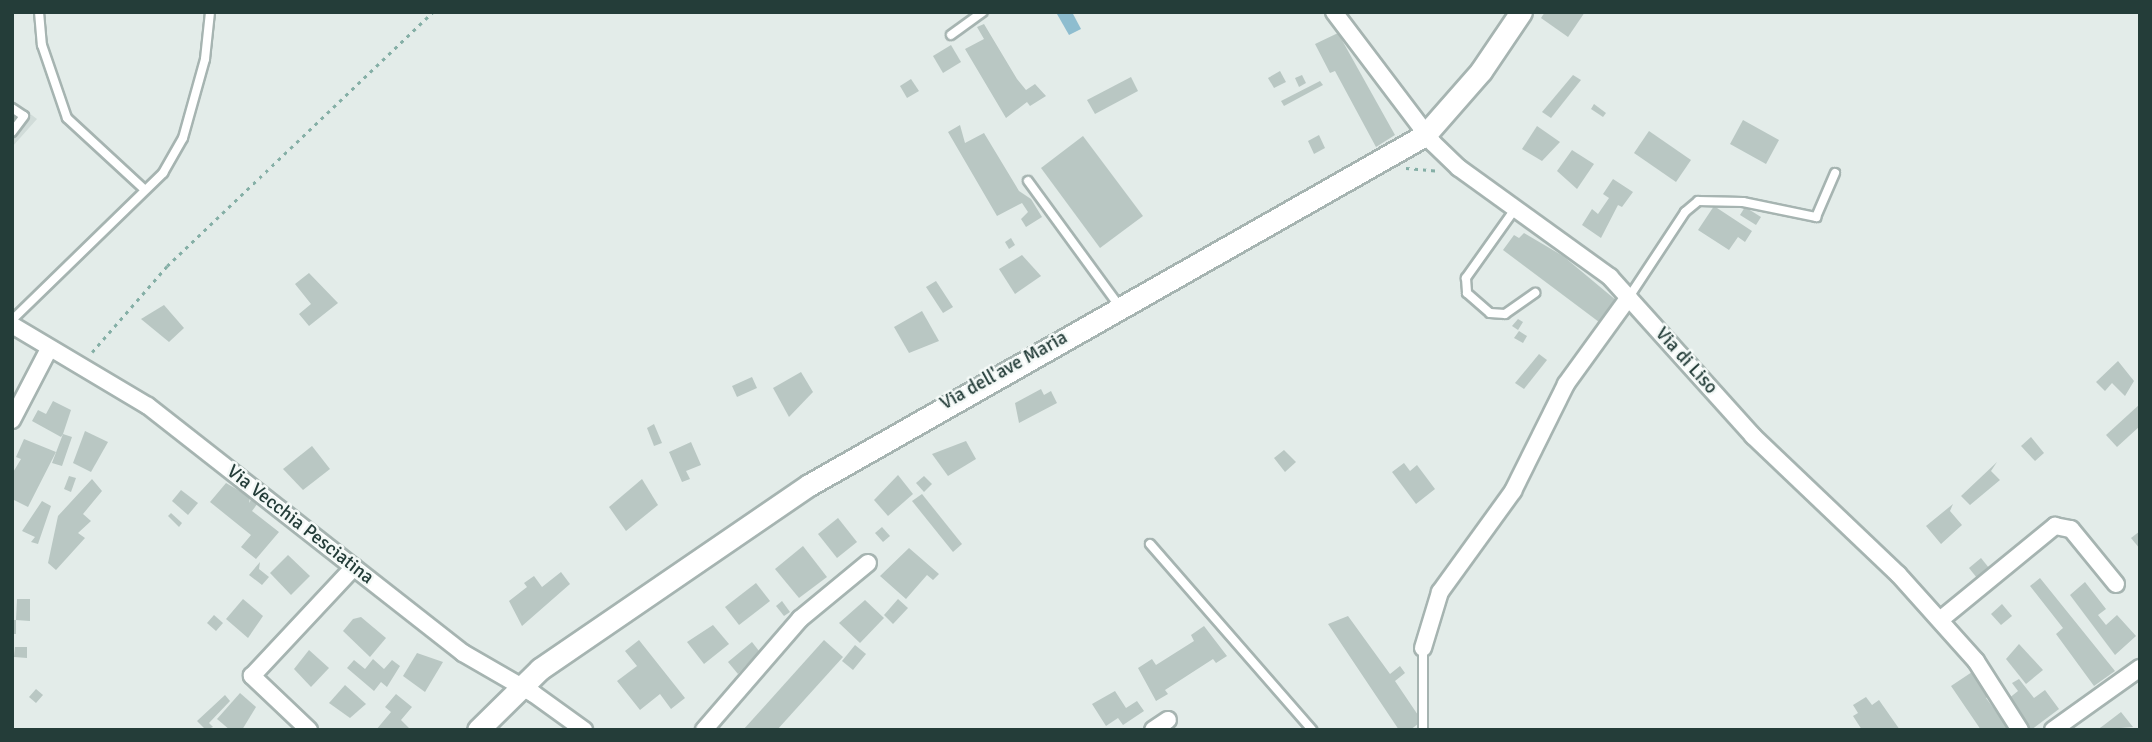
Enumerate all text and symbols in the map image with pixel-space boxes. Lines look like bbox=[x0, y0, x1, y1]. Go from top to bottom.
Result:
street label: Via di Liso bbox=[1650, 323, 1722, 399]
street label: Via dell'ave Maria bbox=[936, 327, 1072, 415]
street label: Via Vecchia Pesciatina bbox=[222, 461, 378, 589]

